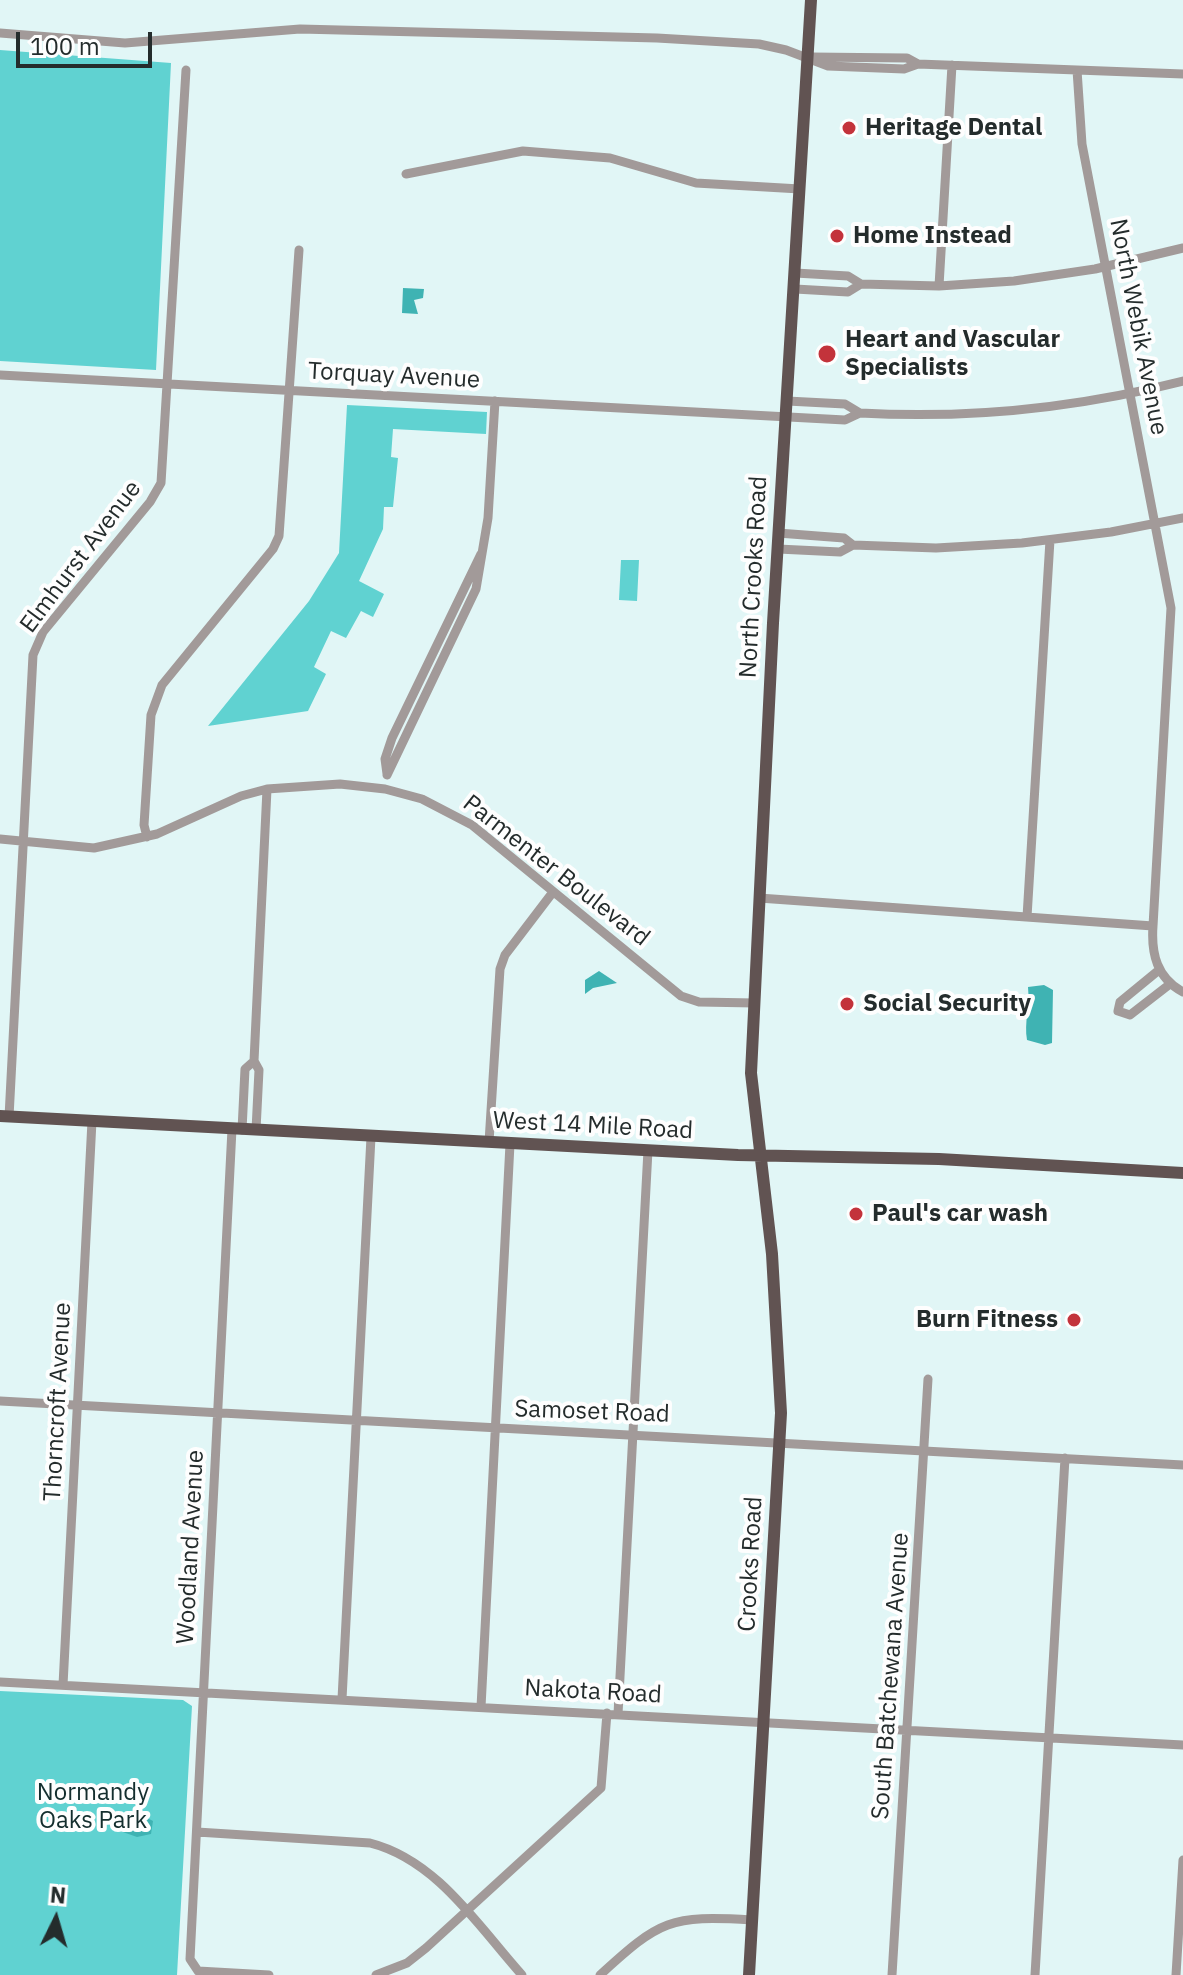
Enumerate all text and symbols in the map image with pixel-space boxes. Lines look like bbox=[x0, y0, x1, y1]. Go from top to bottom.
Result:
scale bar bbox=[20, 16, 156, 66]
text: 100 m bbox=[30, 30, 100, 62]
place label: Heritage Dental bbox=[865, 114, 1042, 142]
marker: Heritage Dental bbox=[840, 119, 858, 137]
street label: North Webik Avenue bbox=[1103, 216, 1173, 438]
place label: Home Instead bbox=[853, 222, 1012, 250]
marker: Home Instead bbox=[828, 227, 846, 245]
place label: Heart and Vascular Specialists bbox=[845, 326, 1060, 382]
marker: Heart and Vascular Specialists bbox=[816, 343, 838, 365]
street label: Torquay Avenue bbox=[307, 357, 481, 395]
street label: Elmhurst Avenue bbox=[14, 475, 148, 639]
street label: North Crooks Road bbox=[734, 475, 774, 679]
street label: Parmenter Boulevard bbox=[457, 789, 655, 953]
place label: Social Security bbox=[863, 990, 1031, 1018]
marker: Social Security bbox=[838, 995, 856, 1013]
street label: West 14 Mile Road bbox=[492, 1106, 694, 1146]
place label: Paul's car wash bbox=[872, 1200, 1048, 1228]
marker: Paul's car wash bbox=[847, 1205, 865, 1223]
street label: Thorncroft Avenue bbox=[38, 1302, 78, 1502]
place label: Burn Fitness bbox=[916, 1306, 1058, 1334]
marker: Burn Fitness bbox=[1065, 1311, 1083, 1329]
street label: Samoset Road bbox=[514, 1395, 670, 1429]
street label: Woodland Avenue bbox=[172, 1449, 210, 1645]
street label: Crooks Road bbox=[733, 1496, 769, 1632]
street label: South Batchewana Avenue bbox=[867, 1532, 915, 1820]
street label: Nakota Road bbox=[524, 1674, 662, 1710]
park label: Normandy Oaks Park bbox=[37, 1779, 149, 1835]
north arrow bbox=[16, 1879, 96, 1959]
text: N bbox=[49, 1879, 67, 1910]

